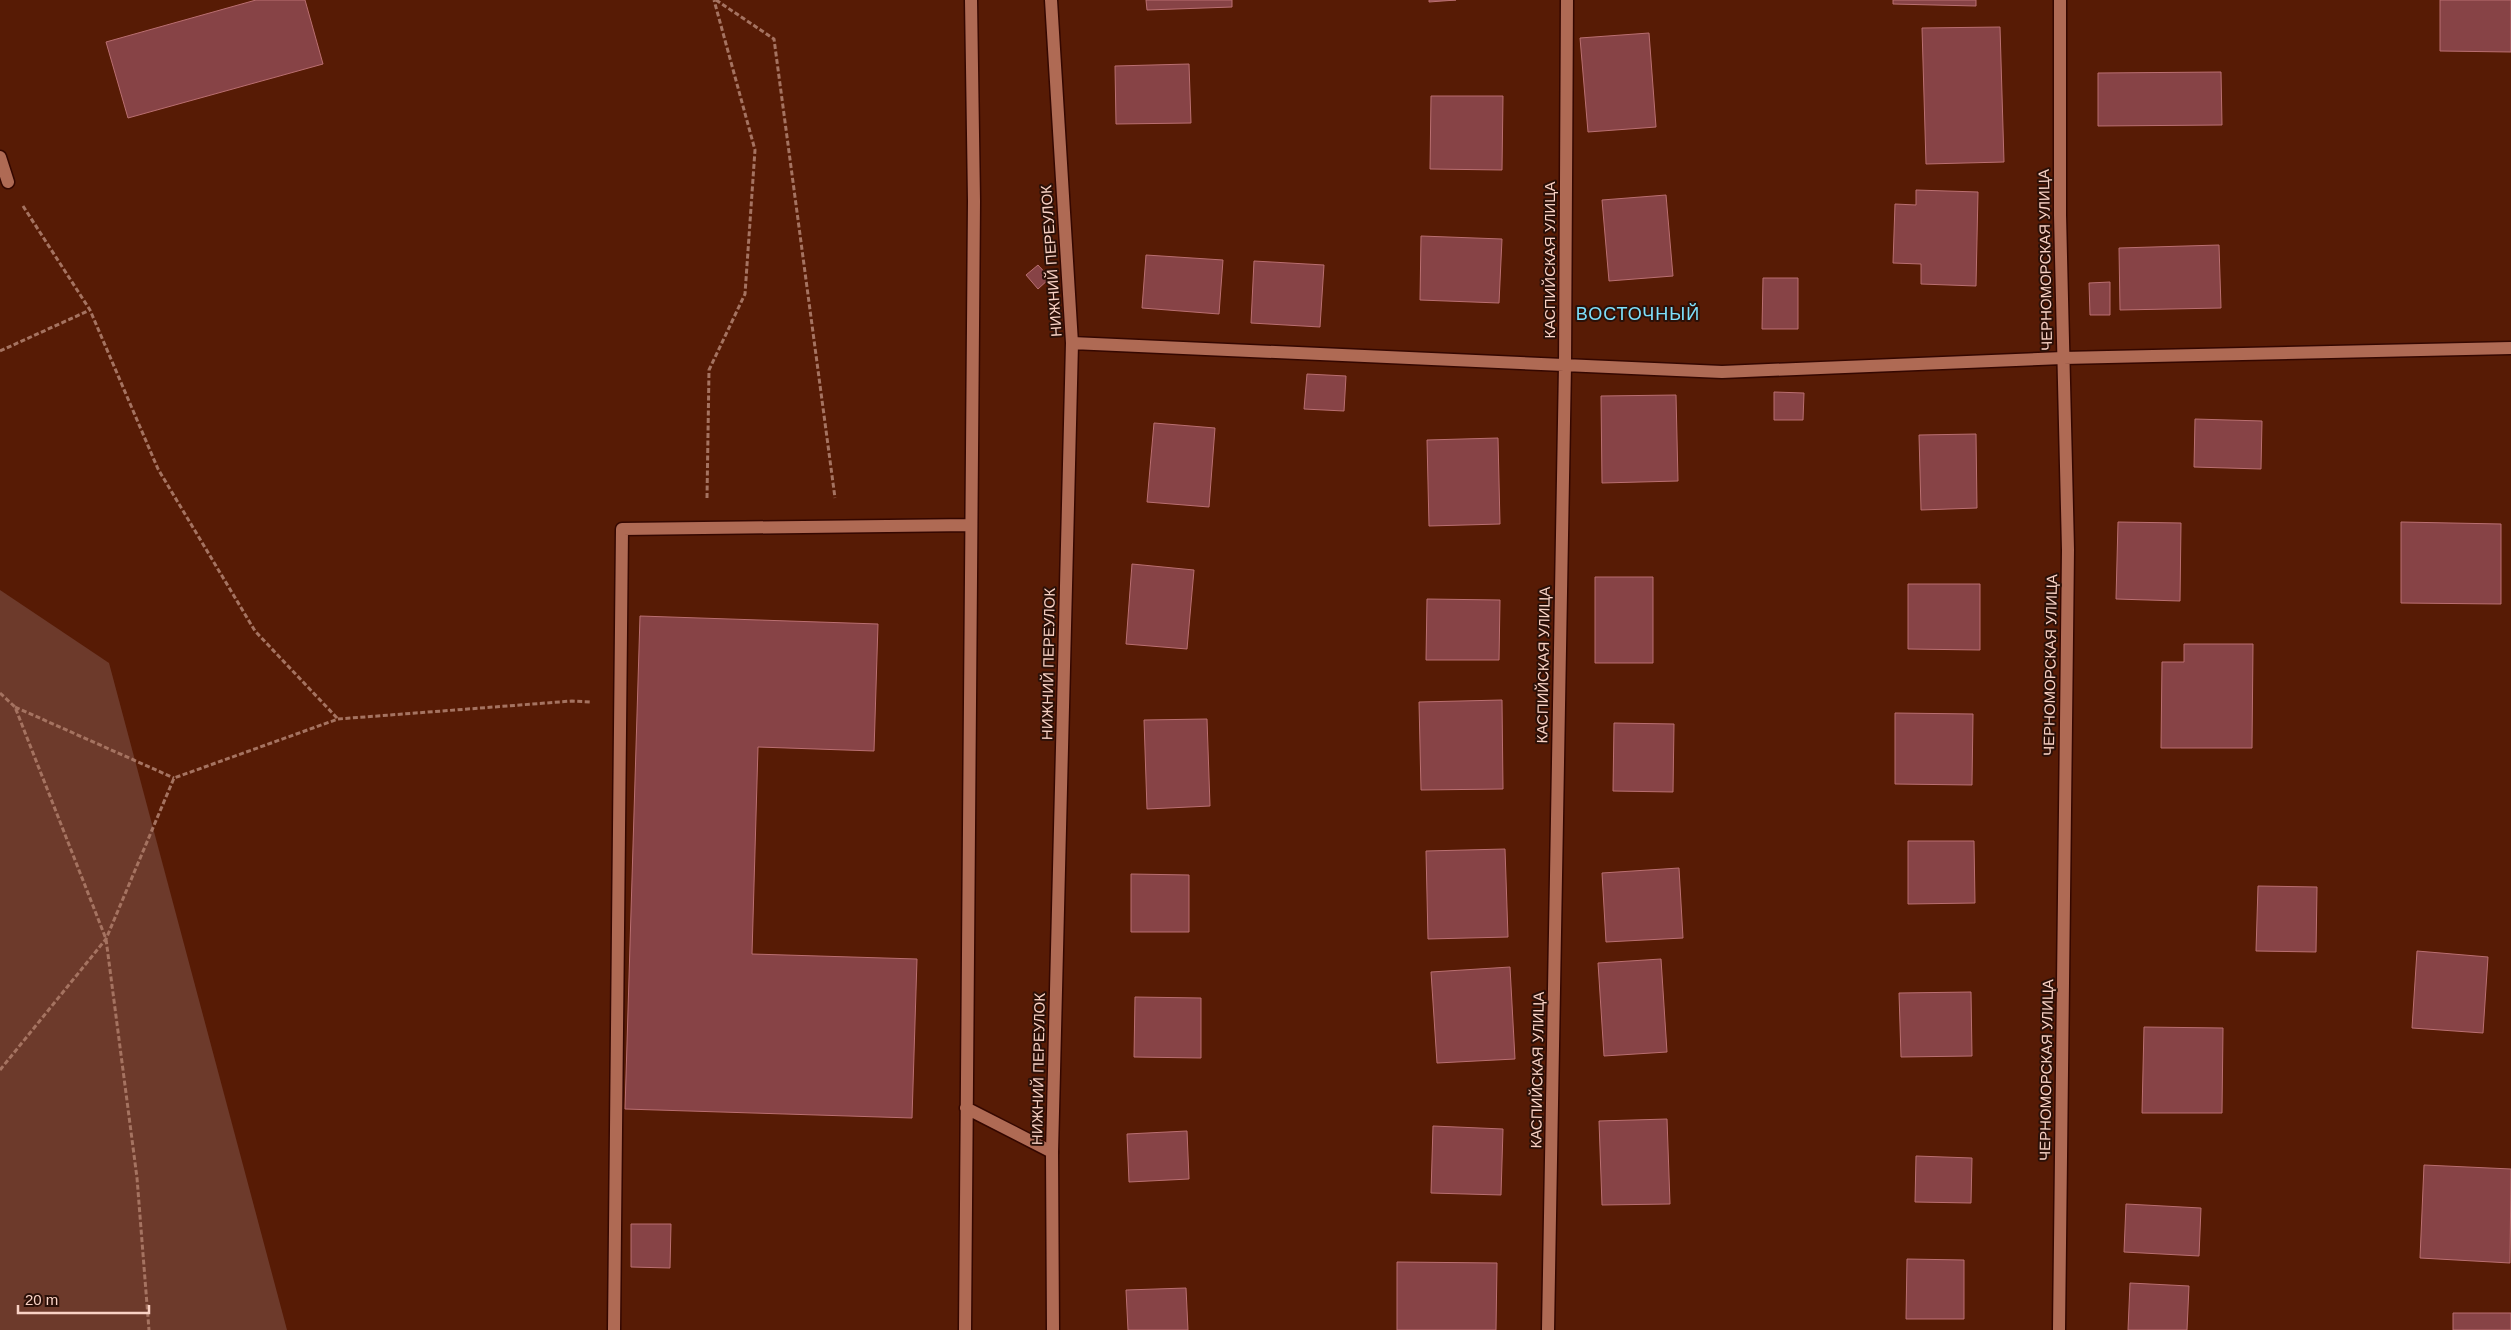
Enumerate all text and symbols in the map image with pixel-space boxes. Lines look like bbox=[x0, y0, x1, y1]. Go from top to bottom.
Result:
street label: ЧЕРНОМОРСКАЯ УЛИЦА bbox=[2035, 169, 2055, 351]
street label: КАСПИЙСКАЯ УЛИЦА bbox=[1541, 182, 1558, 338]
street label: НИЖНИЙ ПЕРЕУЛОК bbox=[1037, 184, 1065, 337]
district label: ВОСТОЧНЫЙ bbox=[1576, 303, 1700, 324]
street label: ЧЕРНОМОРСКАЯ УЛИЦА bbox=[2040, 574, 2060, 756]
street label: КАСПИЙСКАЯ УЛИЦА bbox=[1533, 586, 1553, 744]
street label: НИЖНИЙ ПЕРЕУЛОК bbox=[1038, 588, 1058, 740]
street label: ЧЕРНОМОРСКАЯ УЛИЦА bbox=[2036, 979, 2056, 1161]
street label: КАСПИЙСКАЯ УЛИЦА bbox=[1527, 991, 1547, 1149]
street label: НИЖНИЙ ПЕРЕУЛОК bbox=[1028, 993, 1048, 1145]
scale bar bbox=[18, 1282, 149, 1314]
text: 20 m bbox=[25, 1291, 58, 1308]

